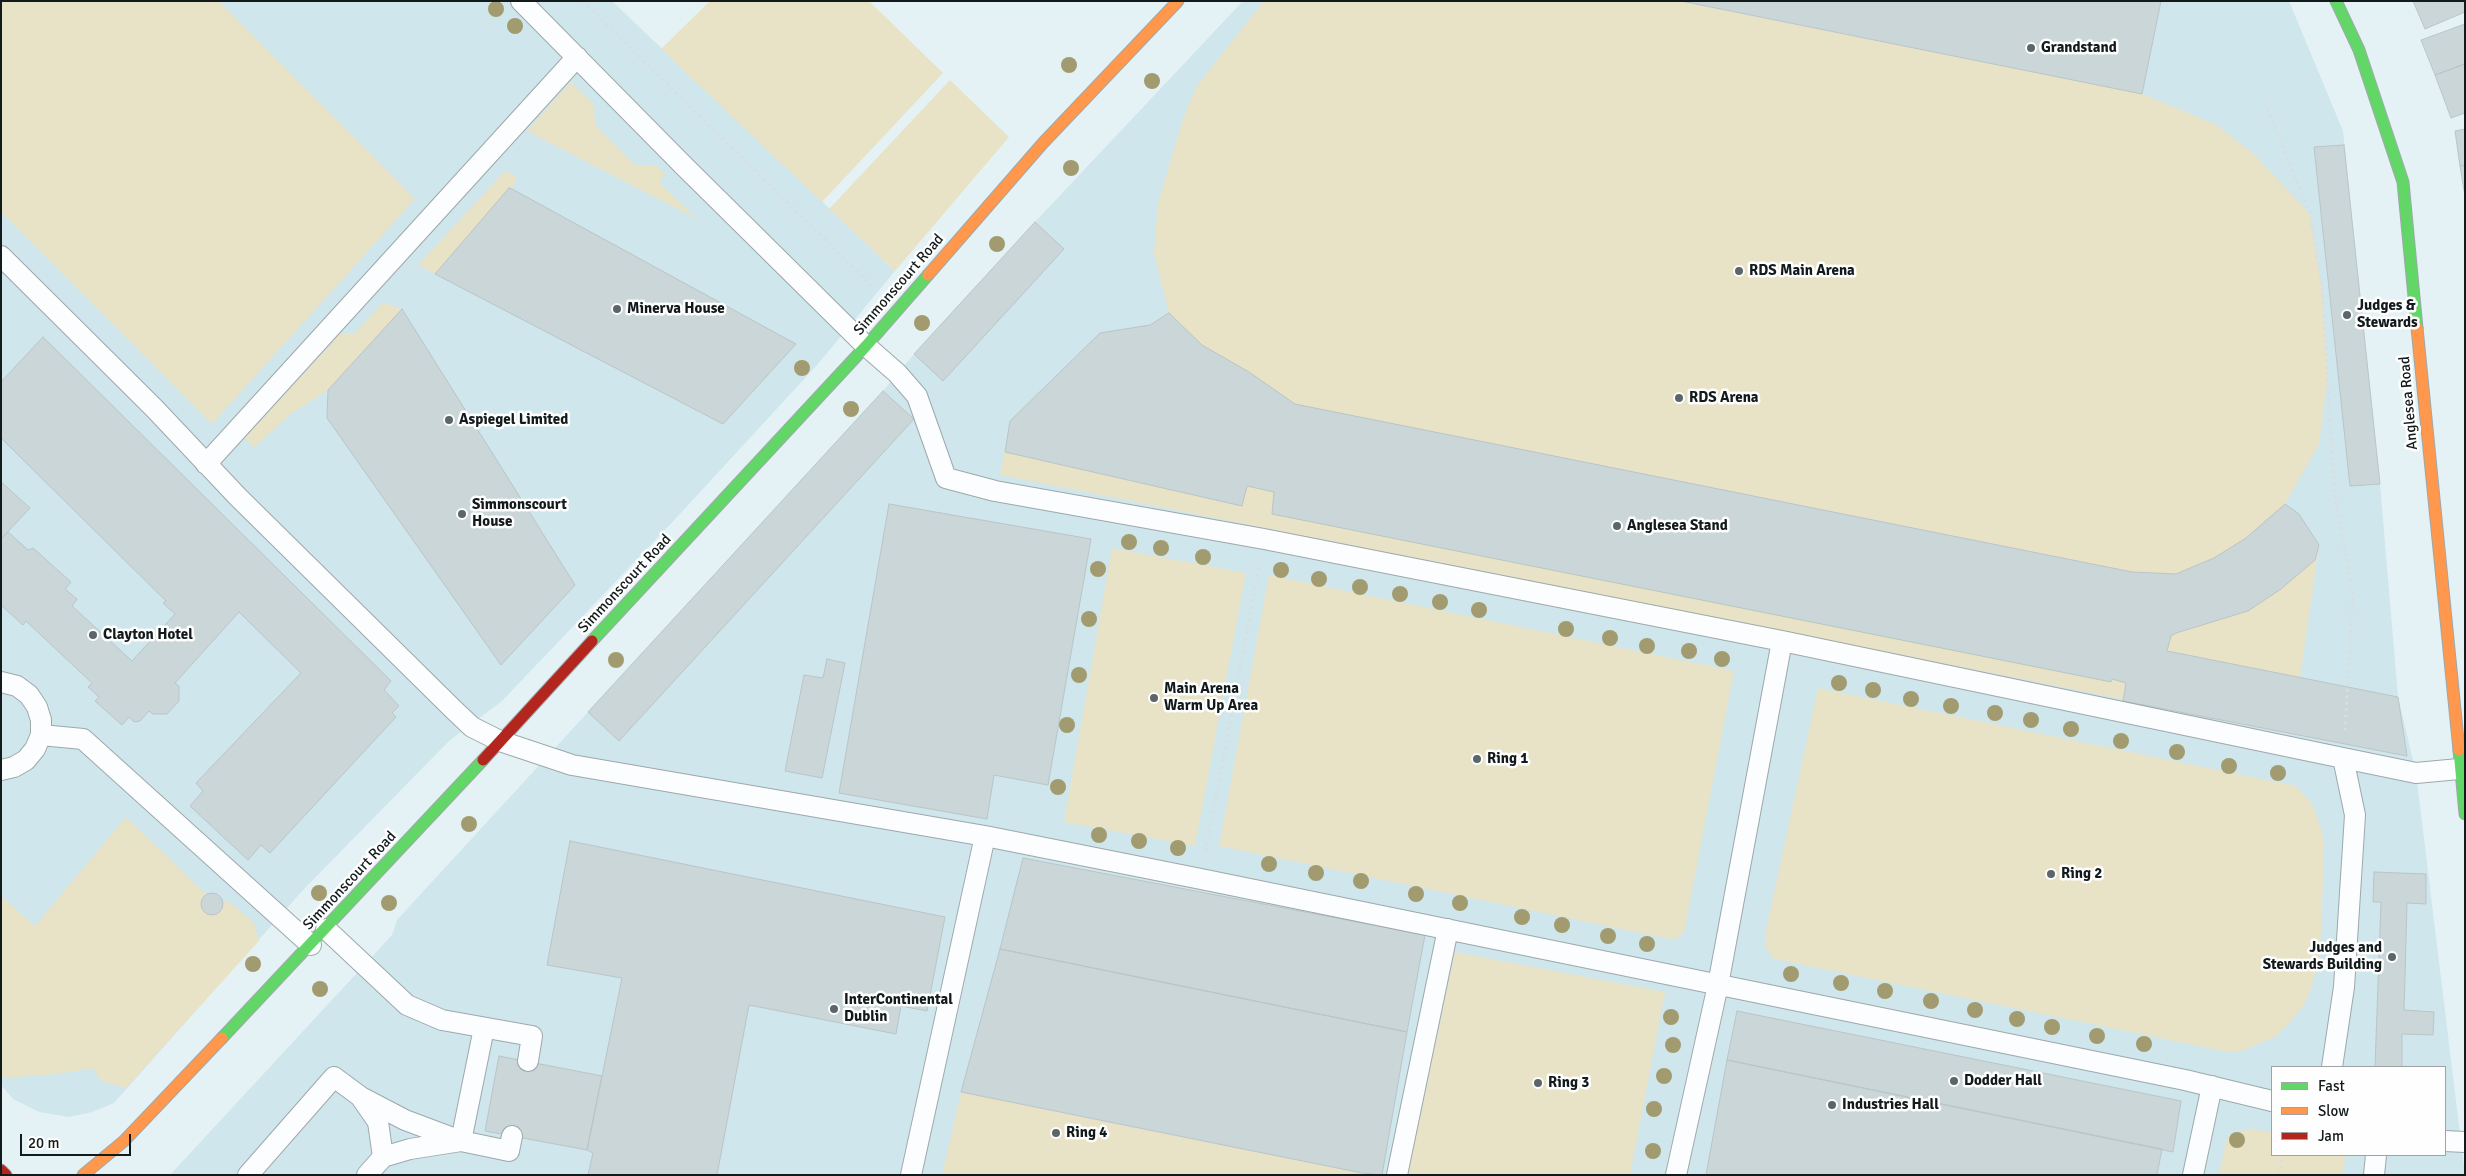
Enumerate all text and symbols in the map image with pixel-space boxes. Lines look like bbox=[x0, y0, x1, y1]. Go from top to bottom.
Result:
place label: Grandstand bbox=[2041, 39, 2117, 57]
marker: Grandstand bbox=[2025, 42, 2037, 54]
street label: Simmonscourt Road bbox=[850, 231, 948, 339]
place label: RDS Main Arena bbox=[1749, 262, 1855, 280]
marker: RDS Main Arena bbox=[1733, 265, 1745, 277]
place label: Judges & Stewards bbox=[2357, 297, 2418, 332]
place label: Minerva House bbox=[627, 300, 725, 318]
marker: Minerva House bbox=[611, 303, 623, 315]
marker: Judges & Stewards bbox=[2341, 309, 2353, 321]
street label: Anglesea Road bbox=[2396, 355, 2422, 451]
place label: RDS Arena bbox=[1689, 389, 1759, 407]
marker: RDS Arena bbox=[1673, 392, 1685, 404]
place label: Aspiegel Limited bbox=[459, 411, 568, 429]
marker: Aspiegel Limited bbox=[443, 414, 455, 426]
place label: Simmonscourt House bbox=[472, 496, 567, 531]
marker: Simmonscourt House bbox=[456, 508, 468, 520]
place label: Anglesea Stand bbox=[1627, 517, 1728, 535]
marker: Anglesea Stand bbox=[1611, 520, 1623, 532]
street label: Simmonscourt Road bbox=[575, 531, 675, 637]
place label: Clayton Hotel bbox=[103, 626, 193, 644]
marker: Clayton Hotel bbox=[87, 629, 99, 641]
place label: Main Arena Warm Up Area bbox=[1164, 680, 1258, 715]
marker: Main Arena Warm Up Area bbox=[1148, 692, 1160, 704]
place label: Ring 1 bbox=[1487, 750, 1528, 768]
marker: Ring 1 bbox=[1471, 753, 1483, 765]
street label: Simmonscourt Road bbox=[300, 828, 400, 934]
place label: Ring 2 bbox=[2061, 865, 2102, 883]
marker: Ring 2 bbox=[2045, 868, 2057, 880]
place label: Judges and Stewards Building bbox=[2263, 939, 2382, 974]
marker: Judges and Stewards Building bbox=[2386, 951, 2398, 963]
place label: InterContinental Dublin bbox=[844, 991, 953, 1026]
marker: InterContinental Dublin bbox=[828, 1003, 840, 1015]
legend bbox=[2271, 1066, 2446, 1156]
place label: Dodder Hall bbox=[1964, 1072, 2042, 1090]
place label: Ring 3 bbox=[1548, 1074, 1589, 1092]
marker: Dodder Hall bbox=[1948, 1075, 1960, 1087]
marker: Ring 3 bbox=[1532, 1077, 1544, 1089]
text: Fast bbox=[2318, 1077, 2345, 1095]
place label: Industries Hall bbox=[1842, 1096, 1939, 1114]
marker: Industries Hall bbox=[1826, 1099, 1838, 1111]
text: Slow bbox=[2318, 1102, 2349, 1120]
scale bar bbox=[22, 1124, 134, 1156]
place label: Ring 4 bbox=[1066, 1124, 1107, 1142]
marker: Ring 4 bbox=[1050, 1127, 1062, 1139]
text: Jam bbox=[2318, 1127, 2344, 1145]
text: 20 m bbox=[28, 1134, 59, 1152]

